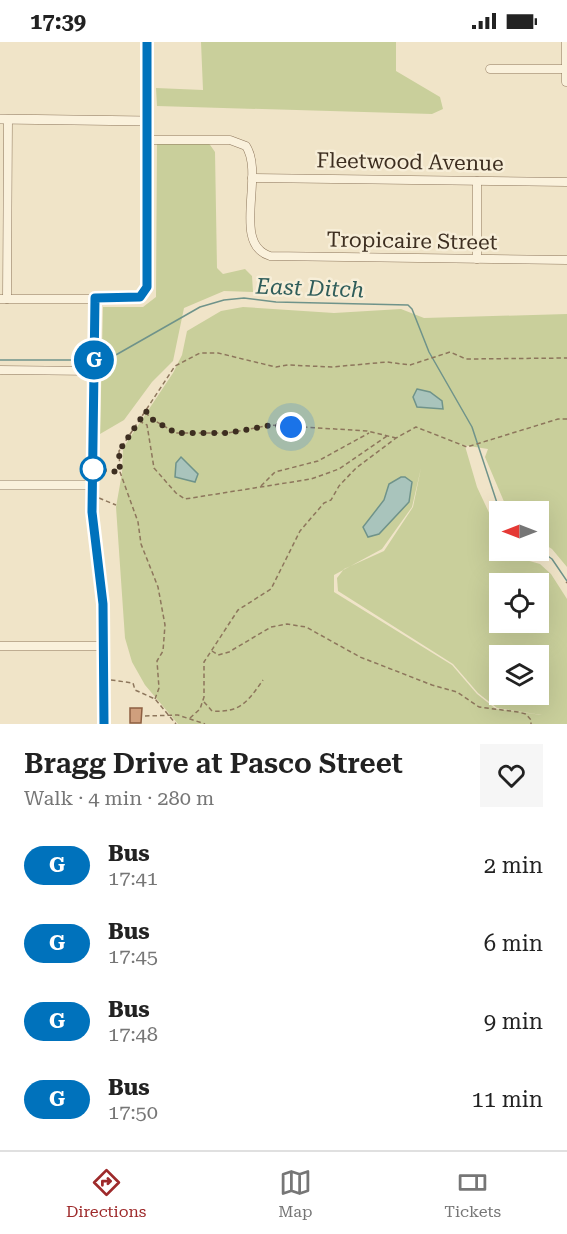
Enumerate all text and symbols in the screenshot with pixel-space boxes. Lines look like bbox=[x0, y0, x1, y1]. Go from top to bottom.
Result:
text: 17:39 bbox=[30, 9, 86, 34]
street label: Fleetwood Avenue bbox=[316, 148, 504, 176]
street label: Tropicaire Street bbox=[326, 228, 498, 254]
water label: East Ditch bbox=[254, 274, 365, 302]
line badge: G bbox=[74, 340, 113, 380]
text: G bbox=[86, 348, 102, 372]
your location bbox=[276, 412, 306, 442]
unlabelled marker bbox=[80, 456, 106, 482]
north arrow bbox=[489, 501, 549, 561]
map controls bbox=[489, 501, 549, 705]
button: locate bbox=[489, 573, 549, 633]
button: layers bbox=[489, 645, 549, 705]
button: heart bbox=[480, 744, 543, 807]
text: Bragg Drive at Pasco Street bbox=[24, 747, 403, 780]
text: Walk · 4 min · 280 m bbox=[24, 786, 214, 810]
text: Bus bbox=[108, 841, 150, 866]
text: G bbox=[49, 853, 65, 877]
text: 2 min bbox=[484, 853, 543, 878]
text: 17:41 bbox=[108, 866, 158, 890]
text: Bus bbox=[108, 919, 150, 944]
text: G bbox=[49, 931, 65, 955]
text: 6 min bbox=[484, 931, 543, 956]
text: 17:45 bbox=[108, 944, 158, 968]
text: Bus bbox=[108, 997, 150, 1022]
text: G bbox=[49, 1009, 65, 1033]
text: 9 min bbox=[484, 1009, 543, 1034]
text: 17:48 bbox=[108, 1022, 158, 1046]
text: Bus bbox=[108, 1075, 150, 1100]
text: G bbox=[49, 1087, 65, 1111]
text: 11 min bbox=[472, 1087, 543, 1112]
text: 17:50 bbox=[108, 1100, 158, 1124]
tab: Directions bbox=[66, 1166, 146, 1221]
tab: Map bbox=[278, 1166, 312, 1221]
tab: Tickets bbox=[444, 1166, 501, 1221]

